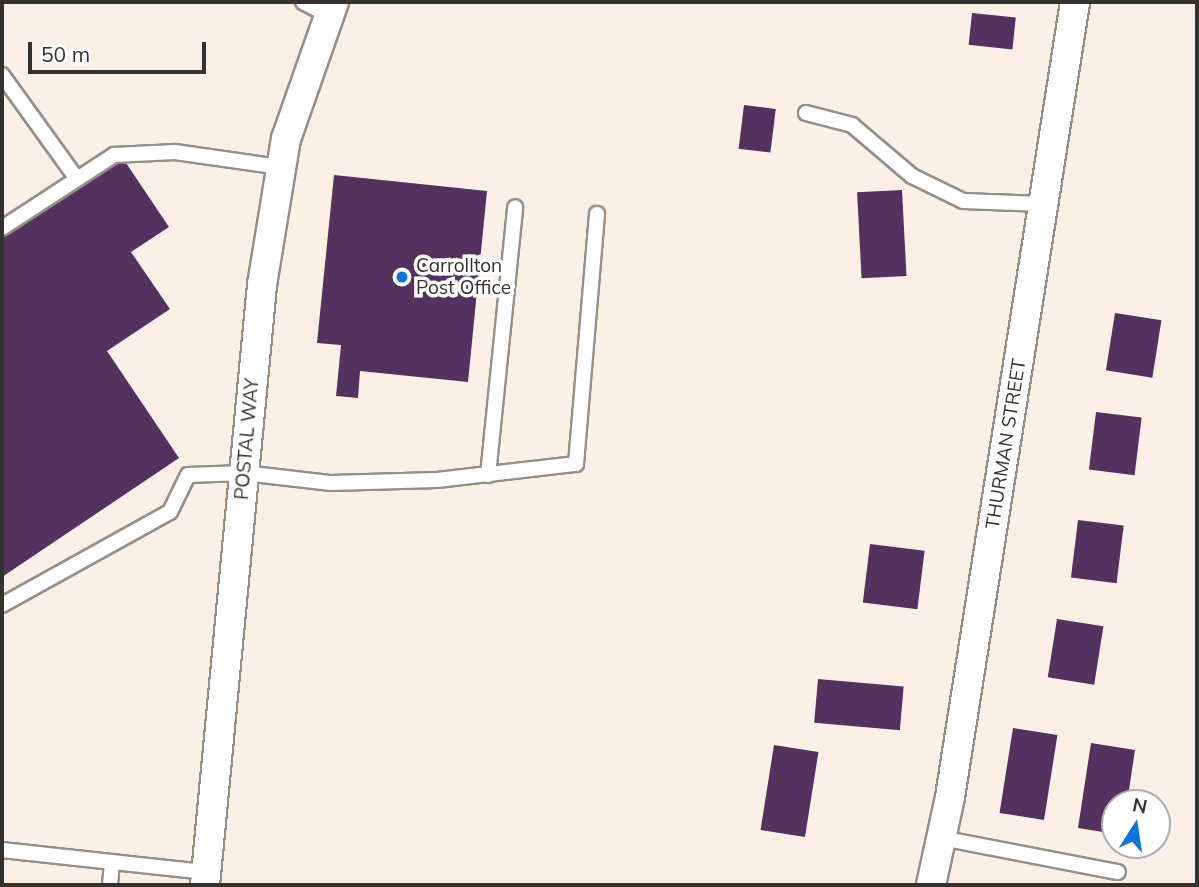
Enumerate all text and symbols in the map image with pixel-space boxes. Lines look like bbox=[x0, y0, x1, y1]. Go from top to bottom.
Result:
scale bar bbox=[32, 28, 210, 72]
text: 50 m bbox=[41, 41, 90, 67]
place label: Carrollton Post Office bbox=[416, 255, 511, 299]
marker: Carrollton Post Office bbox=[394, 269, 410, 285]
street label: THURMAN STREET bbox=[981, 357, 1031, 531]
street label: POSTAL WAY bbox=[230, 377, 264, 501]
north arrow bbox=[1101, 789, 1171, 859]
text: N bbox=[1130, 792, 1149, 819]

